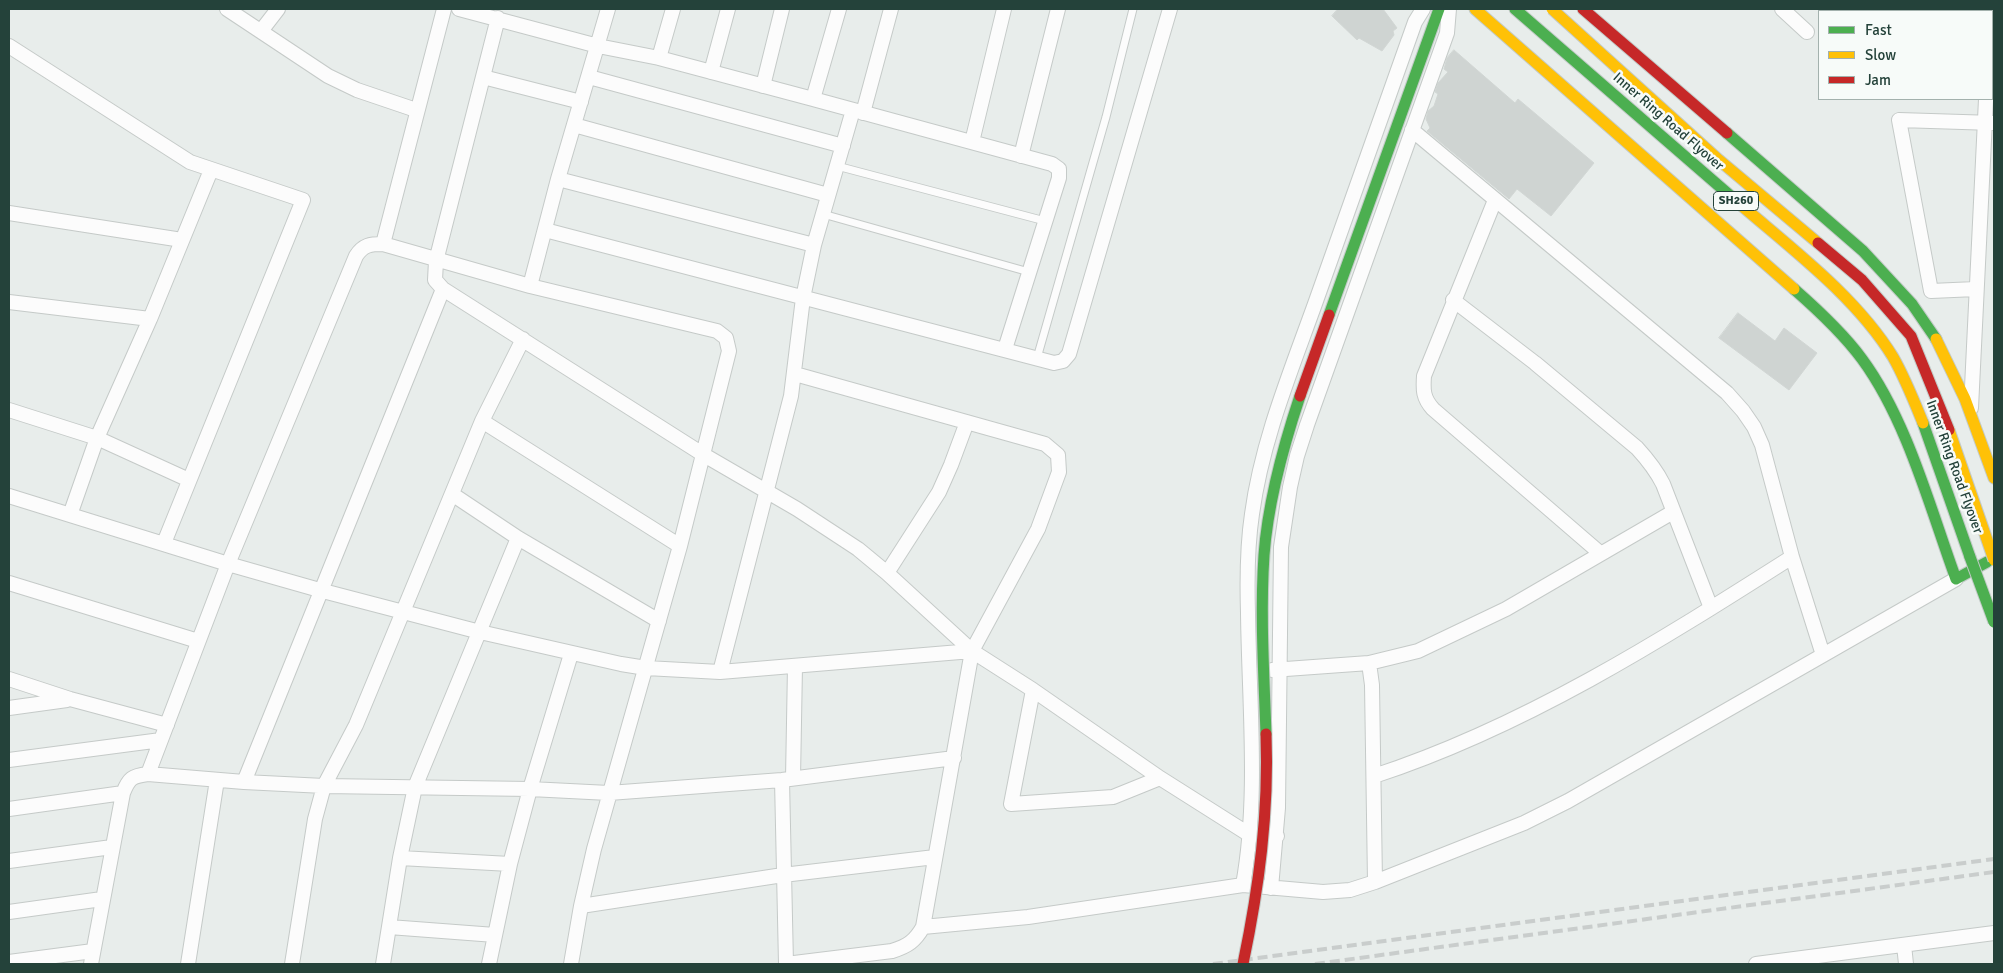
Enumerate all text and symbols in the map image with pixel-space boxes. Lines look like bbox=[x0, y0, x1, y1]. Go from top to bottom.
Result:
legend bbox=[1818, 10, 1993, 100]
text: Fast bbox=[1865, 21, 1892, 39]
text: Slow bbox=[1865, 46, 1896, 64]
street label: Inner Ring Road Flyover bbox=[1609, 69, 1727, 175]
text: Jam bbox=[1865, 71, 1891, 89]
road number: SH260 bbox=[1714, 192, 1758, 210]
street label: Inner Ring Road Flyover bbox=[1922, 398, 1986, 536]

